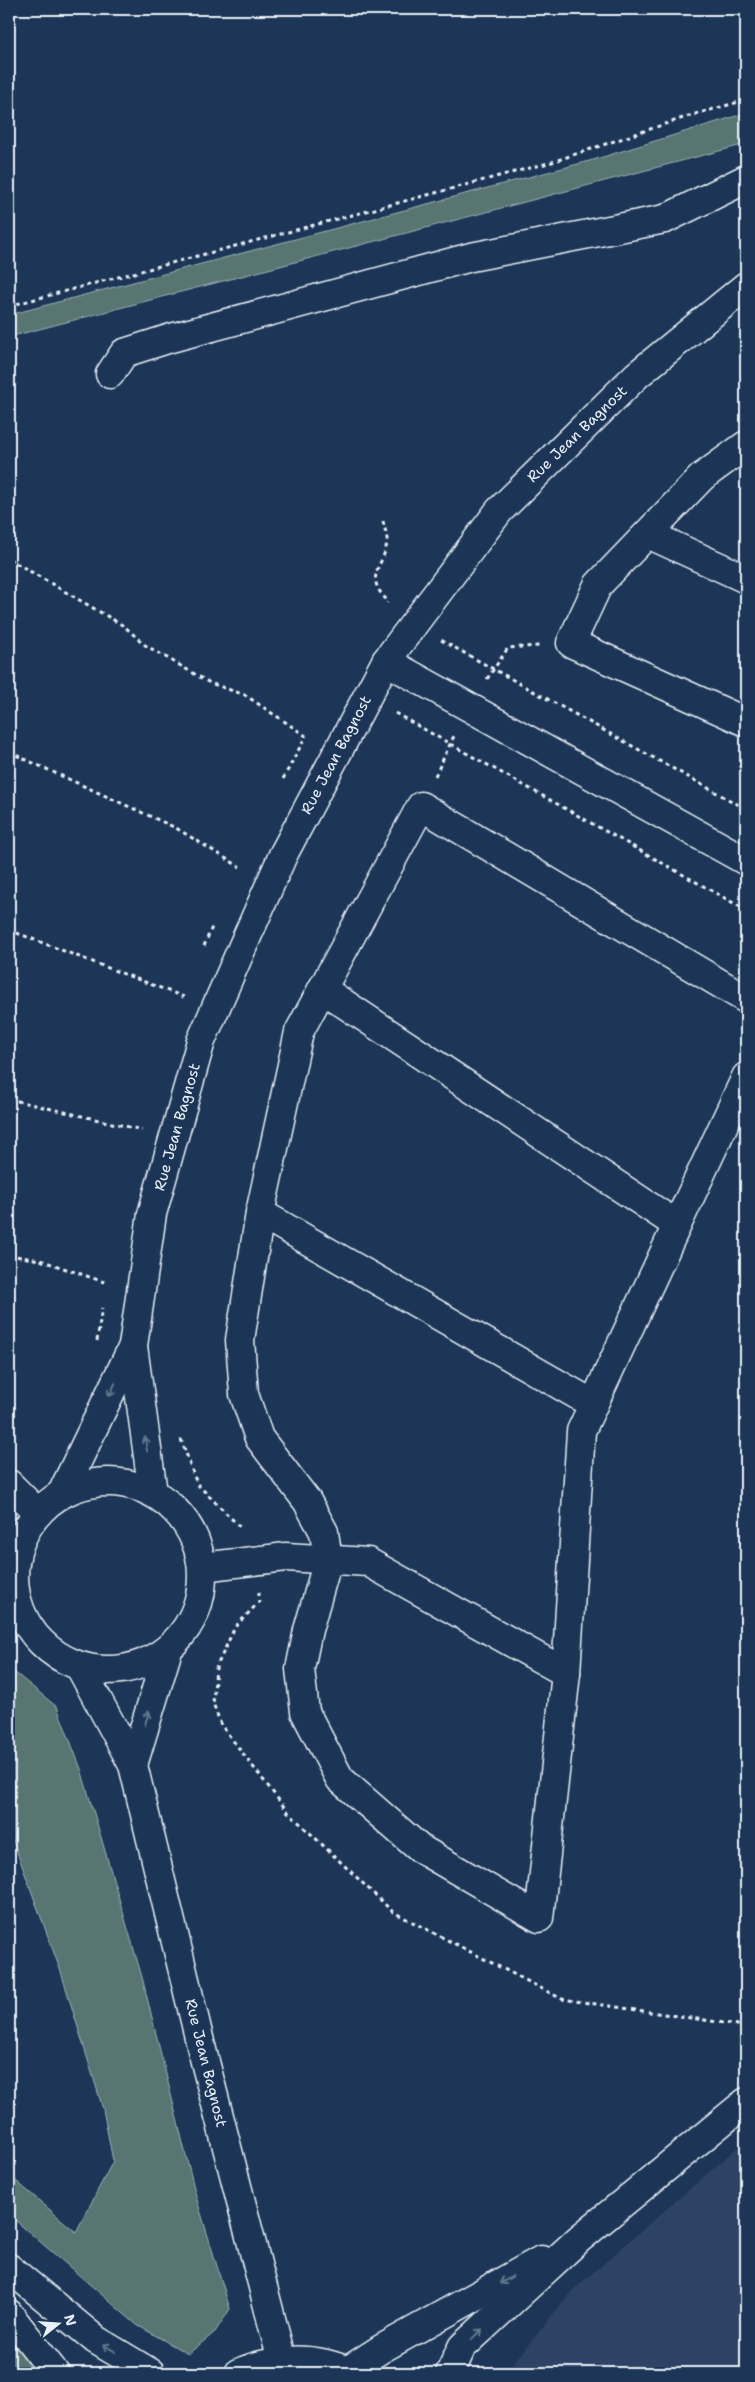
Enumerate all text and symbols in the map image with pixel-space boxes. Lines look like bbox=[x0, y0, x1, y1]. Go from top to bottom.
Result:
street label: Rue Jean Bagnost bbox=[523, 381, 631, 487]
street label: Rue Jean Bagnost bbox=[296, 692, 376, 818]
street label: Rue Jean Bagnost bbox=[149, 1061, 205, 1193]
one-way arrow bbox=[106, 1382, 116, 1397]
one-way arrow bbox=[141, 1437, 151, 1453]
one-way arrow bbox=[143, 1711, 153, 1727]
street label: Rue Jean Bagnost bbox=[180, 1997, 232, 2129]
one-way arrow bbox=[500, 2275, 514, 2285]
north arrow bbox=[32, 2300, 82, 2350]
text: N bbox=[60, 2312, 81, 2328]
one-way arrow bbox=[470, 2328, 483, 2339]
one-way arrow bbox=[103, 2343, 117, 2353]

